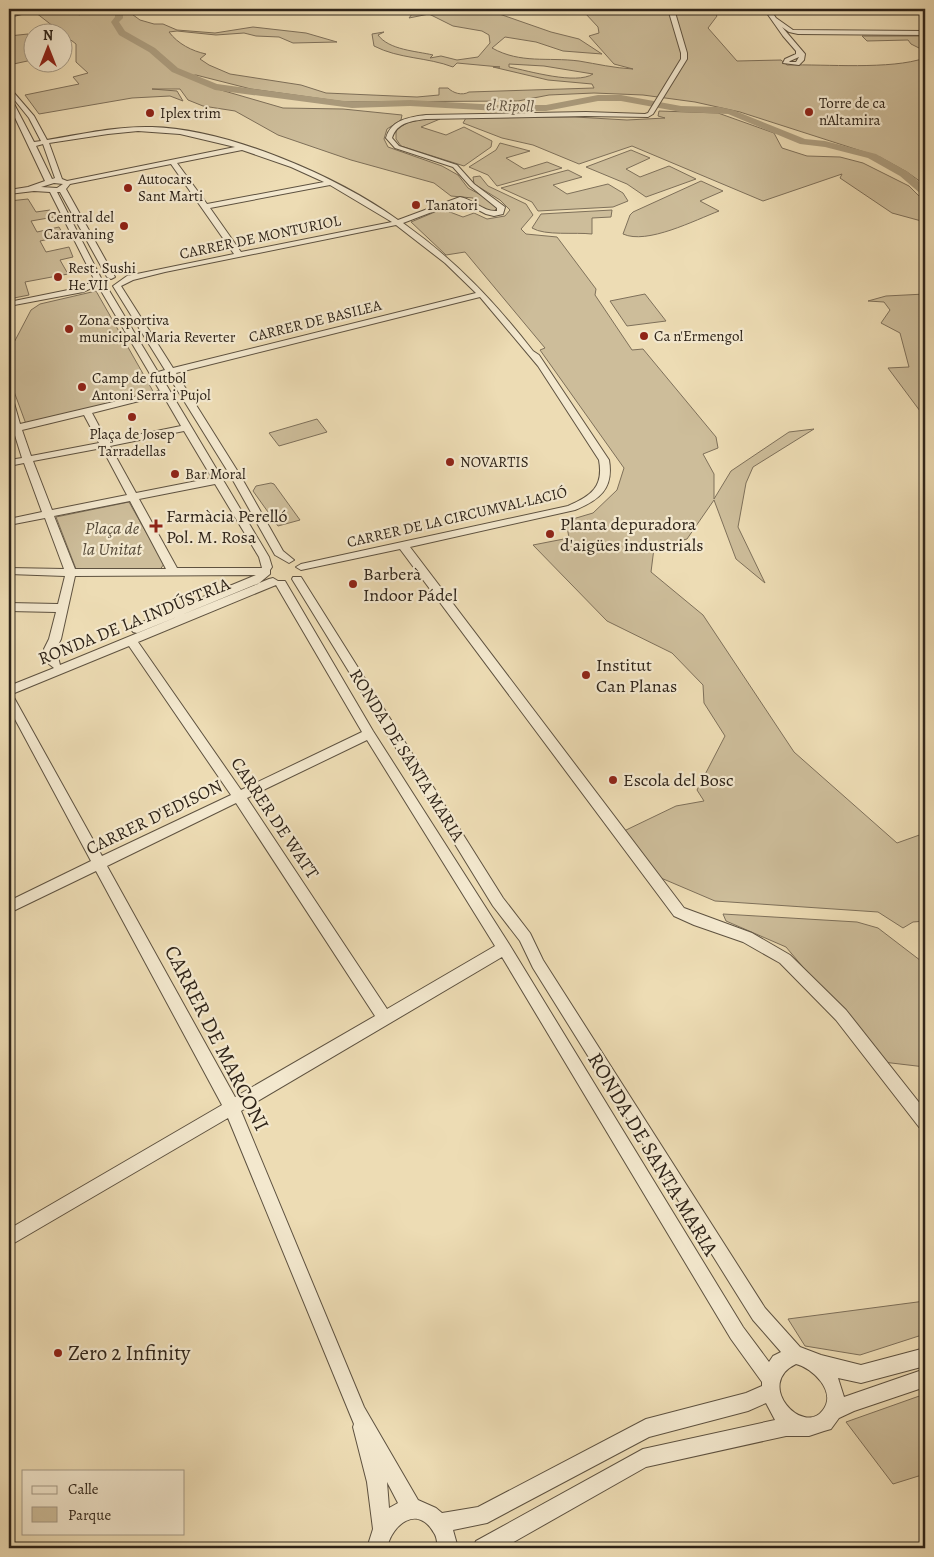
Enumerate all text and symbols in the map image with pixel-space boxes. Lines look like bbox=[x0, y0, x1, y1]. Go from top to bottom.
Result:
north arrow bbox=[22, 22, 72, 72]
text: N bbox=[43, 26, 53, 45]
place label: Torre de ca n'Altamira bbox=[819, 93, 886, 130]
water label: el Ripoll bbox=[486, 94, 534, 118]
place label: Iplex trim bbox=[160, 103, 221, 123]
marker: Torre de ca n'Altamira bbox=[803, 106, 815, 118]
marker: Iplex trim bbox=[144, 107, 156, 119]
place label: Autocars Sant Marti bbox=[137, 169, 203, 206]
marker: Autocars Sant Marti bbox=[122, 182, 134, 194]
place label: Tanatori bbox=[426, 195, 478, 215]
marker: Tanatori bbox=[410, 199, 422, 211]
place label: Central del Caravaning bbox=[44, 207, 114, 244]
street label: CARRER DE MONTURIOL bbox=[178, 210, 343, 264]
marker: Central del Caravaning bbox=[118, 220, 130, 232]
place label: Rest. Sushi He VII bbox=[68, 258, 136, 295]
marker: Rest. Sushi He VII bbox=[52, 271, 64, 283]
street label: CARRER DE BASILEA bbox=[247, 295, 384, 347]
place label: Zona esportiva municipal Maria Reverter bbox=[79, 310, 236, 347]
marker: Zona esportiva municipal Maria Reverter bbox=[63, 323, 75, 335]
place label: Ca n'Ermengol bbox=[654, 326, 744, 346]
marker: Ca n'Ermengol bbox=[638, 330, 650, 342]
place label: Camp de futbol Antoni Serra i Pujol bbox=[91, 368, 211, 405]
marker: Camp de futbol Antoni Serra i Pujol bbox=[76, 381, 88, 393]
marker: Plaça de Josep Tarradellas bbox=[126, 411, 138, 423]
place label: Plaça de Josep Tarradellas bbox=[89, 424, 175, 461]
place label: NOVARTIS bbox=[460, 452, 529, 472]
marker: NOVARTIS bbox=[444, 456, 456, 468]
place label: Bar Moral bbox=[185, 464, 246, 484]
marker: Bar Moral bbox=[169, 468, 181, 480]
street label: CARRER DE LA CIRCUMVAL·LACIÓ bbox=[345, 482, 569, 552]
place label: Farmàcia Perelló Pol. M. Rosa bbox=[166, 504, 287, 549]
place label: Planta depuradora d'aigües industrials bbox=[560, 512, 703, 557]
park label: Plaça de la Unitat bbox=[82, 516, 143, 561]
marker: Farmàcia Perelló Pol. M. Rosa bbox=[150, 520, 162, 532]
marker: Planta depuradora d'aigües industrials bbox=[544, 528, 556, 540]
place label: Barberà Indoor Pádel bbox=[363, 562, 458, 607]
street label: RONDA DE LA INDÚSTRIA bbox=[35, 571, 234, 670]
marker: Barberà Indoor Pádel bbox=[347, 578, 359, 590]
place label: Institut Can Planas bbox=[596, 653, 677, 698]
street label: RONDA DE SANTA MARIA bbox=[344, 664, 470, 846]
marker: Institut Can Planas bbox=[580, 669, 592, 681]
street label: CARRER DE WATT bbox=[225, 753, 325, 884]
place label: Escola del Bosc bbox=[623, 768, 734, 792]
street label: CARRER D'EDISON bbox=[82, 774, 226, 860]
marker: Escola del Bosc bbox=[607, 774, 619, 786]
street label: CARRER DE MARCONI bbox=[158, 940, 276, 1136]
street label: RONDA DE SANTA MARIA bbox=[581, 1047, 725, 1261]
place label: Zero 2 Infinity bbox=[68, 1339, 191, 1367]
marker: Zero 2 Infinity bbox=[52, 1347, 64, 1359]
legend bbox=[22, 1470, 185, 1534]
text: Calle bbox=[68, 1479, 99, 1499]
text: Parque bbox=[68, 1505, 111, 1525]

